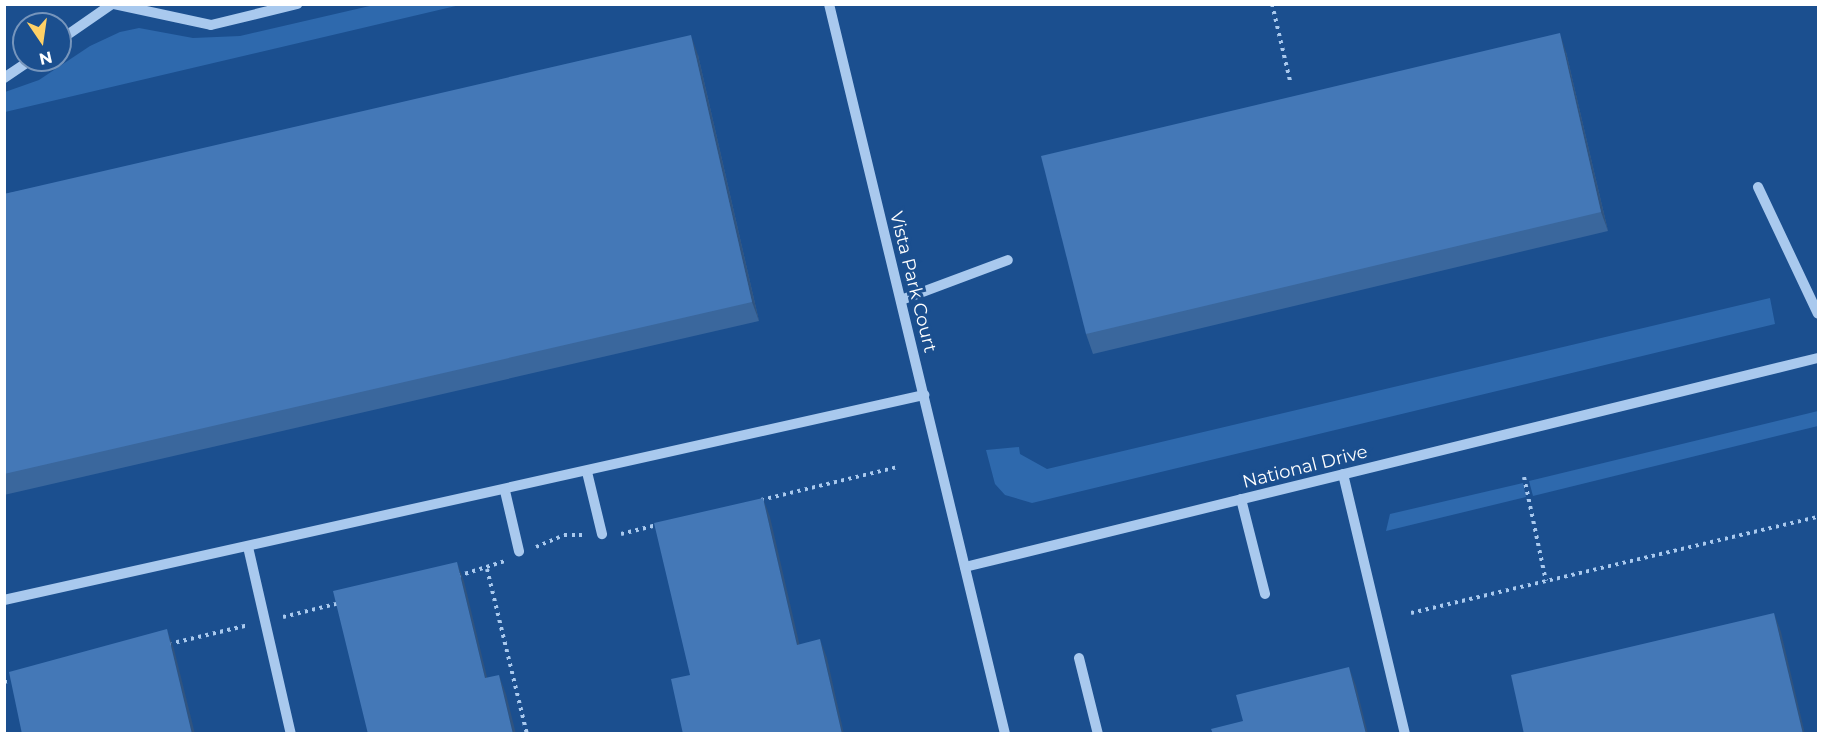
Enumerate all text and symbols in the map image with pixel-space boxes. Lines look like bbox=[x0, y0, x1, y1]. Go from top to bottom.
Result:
north arrow bbox=[12, 12, 72, 72]
text: N bbox=[37, 47, 54, 69]
street label: Vista Park Court bbox=[885, 209, 941, 355]
street label: National Drive bbox=[1240, 441, 1370, 493]

